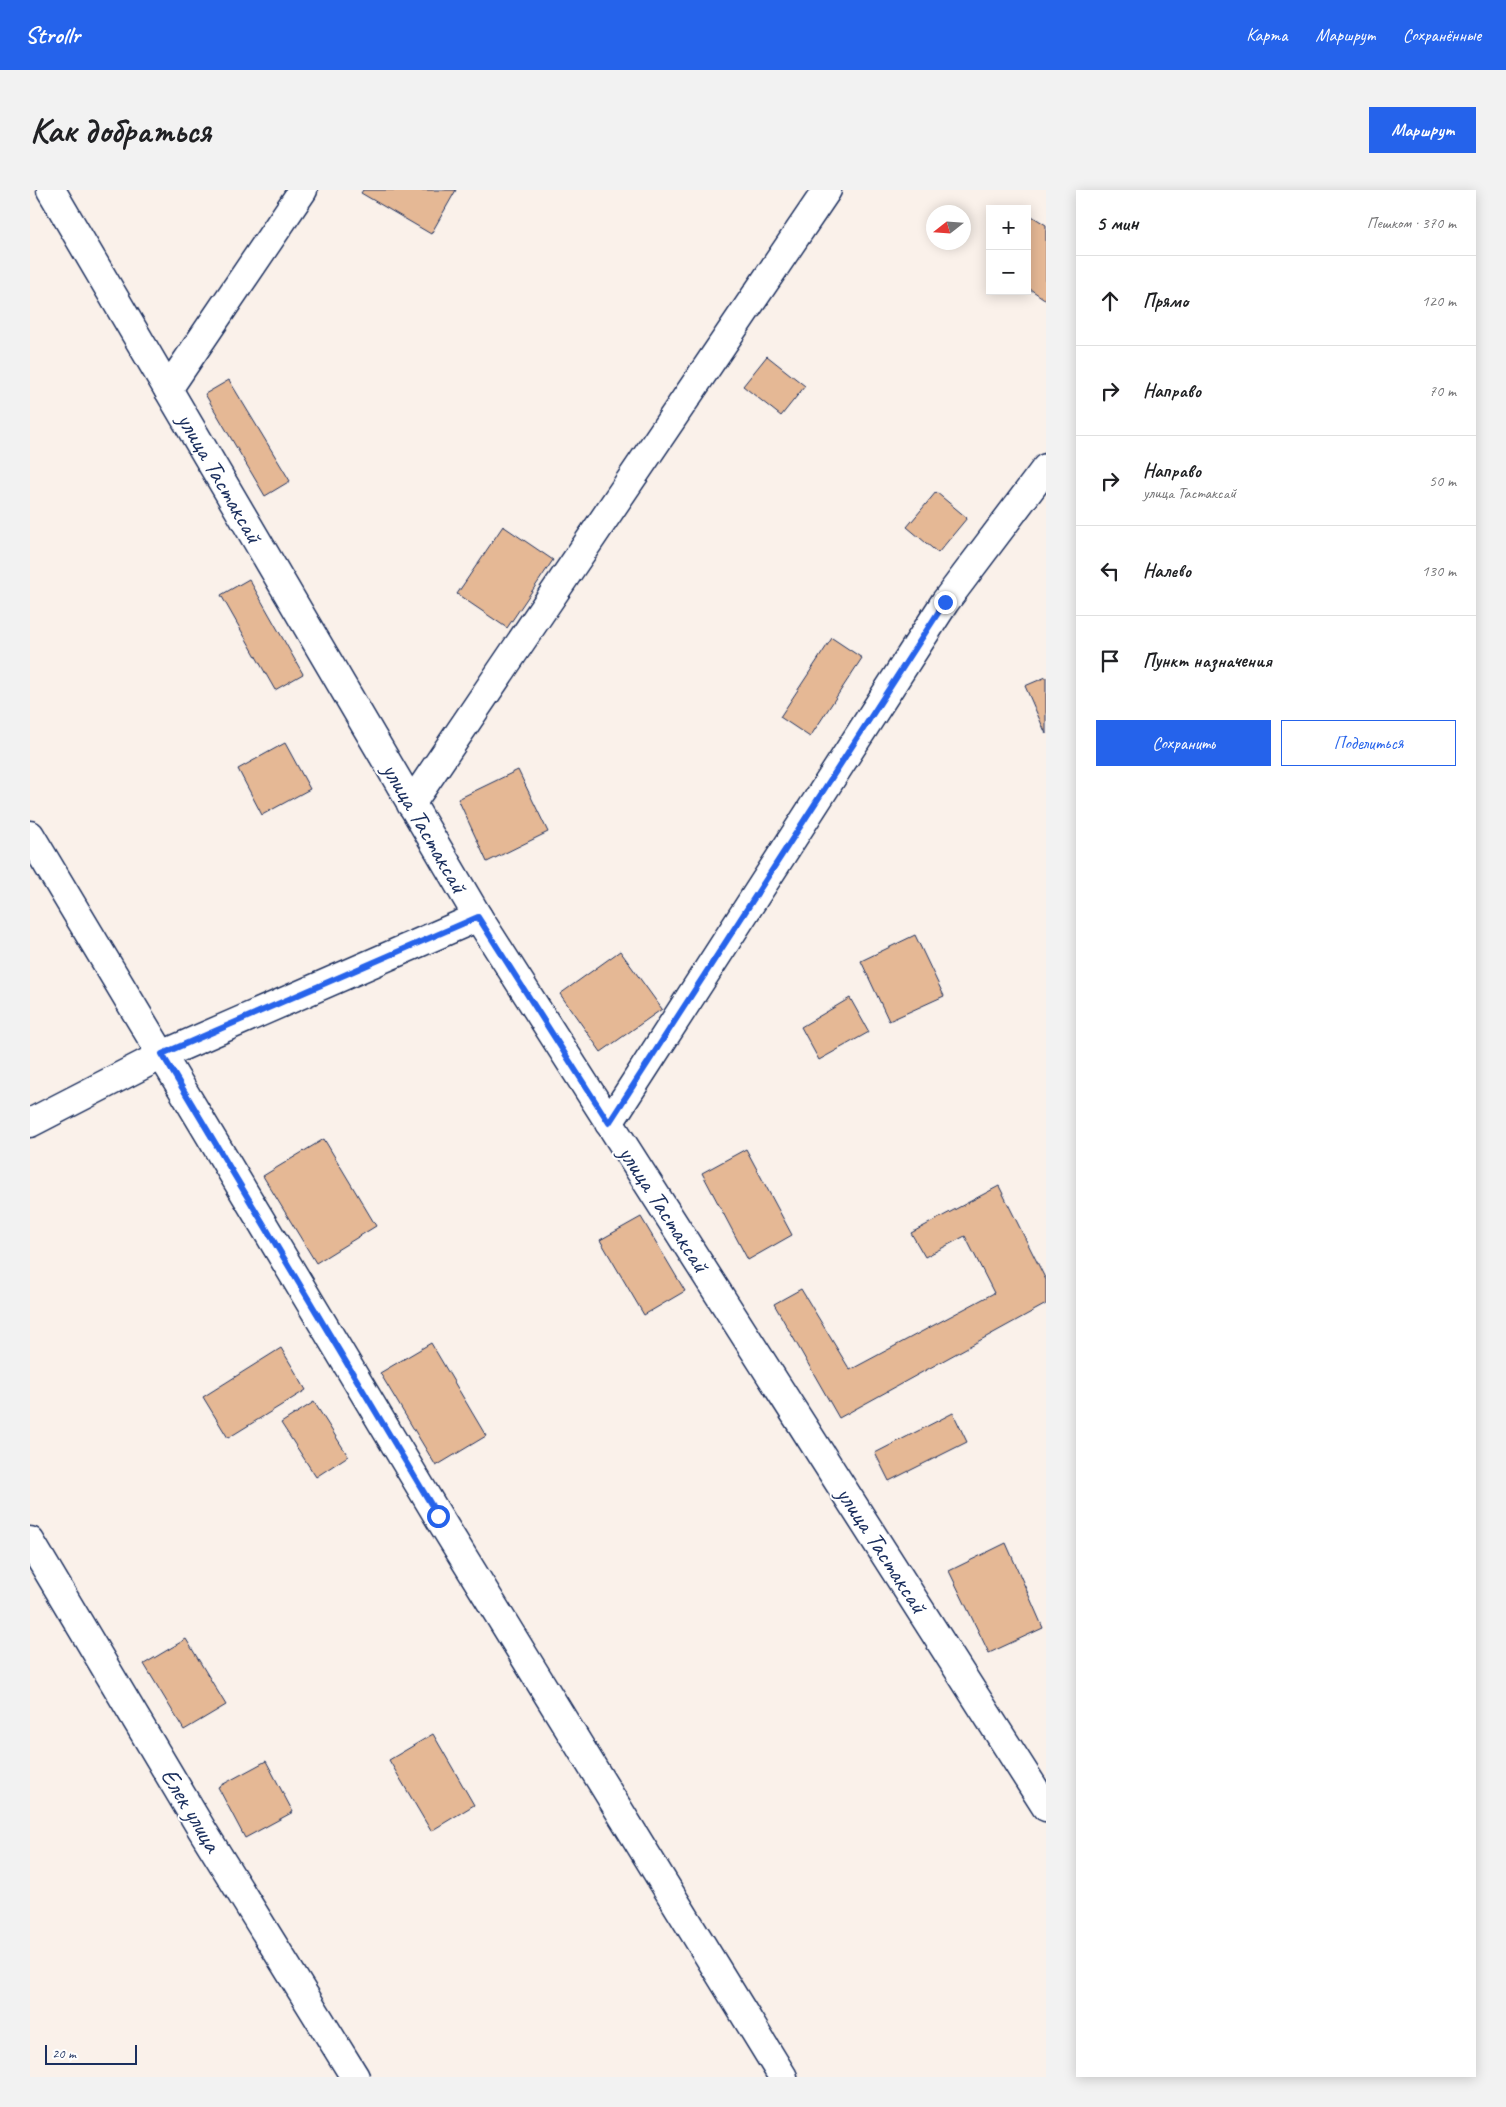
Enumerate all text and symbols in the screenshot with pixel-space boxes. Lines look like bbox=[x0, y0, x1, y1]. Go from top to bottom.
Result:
text: Strollr bbox=[25, 20, 80, 50]
text: Карта bbox=[1246, 24, 1287, 46]
text: Маршрут bbox=[1315, 24, 1375, 46]
text: Сохранённые bbox=[1403, 24, 1481, 46]
button: Маршрут bbox=[1369, 107, 1476, 153]
text: Как добраться bbox=[30, 108, 211, 153]
north arrow bbox=[926, 205, 971, 250]
map controls bbox=[986, 205, 1031, 295]
button: + bbox=[986, 205, 1031, 250]
text: 5 мин bbox=[1096, 210, 1138, 236]
text: Пешком · 370 m bbox=[1367, 213, 1456, 233]
button: − bbox=[986, 250, 1031, 295]
icon: ahead bbox=[1096, 287, 1124, 315]
text: Прямо bbox=[1143, 289, 1188, 313]
text: 120 m bbox=[1422, 291, 1456, 311]
icon: right bbox=[1096, 377, 1124, 405]
text: Направо bbox=[1143, 379, 1201, 403]
text: 70 m bbox=[1429, 381, 1456, 401]
street label: улица Тастаксай bbox=[169, 405, 271, 550]
text: Направо bbox=[1143, 459, 1201, 483]
icon: right bbox=[1096, 467, 1124, 495]
text: 50 m bbox=[1429, 471, 1456, 491]
text: улица Тастаксай bbox=[1143, 483, 1236, 503]
icon: left bbox=[1096, 557, 1124, 585]
text: Налево bbox=[1143, 559, 1191, 583]
text: 130 m bbox=[1422, 561, 1456, 581]
route end bbox=[934, 591, 957, 614]
icon: arrive bbox=[1096, 647, 1124, 675]
text: Пункт назначения bbox=[1143, 649, 1272, 673]
button: Сохранить bbox=[1096, 720, 1271, 766]
button: Поделиться bbox=[1281, 720, 1456, 766]
street label: улица Тастаксай bbox=[374, 755, 476, 900]
street label: улица Тастаксай bbox=[610, 1138, 718, 1280]
street label: улица Тастаксай bbox=[828, 1479, 936, 1621]
route start bbox=[427, 1505, 450, 1528]
street label: Елек улица bbox=[153, 1762, 230, 1860]
scale bar bbox=[45, 2042, 138, 2065]
text: 20 m bbox=[52, 2045, 76, 2062]

